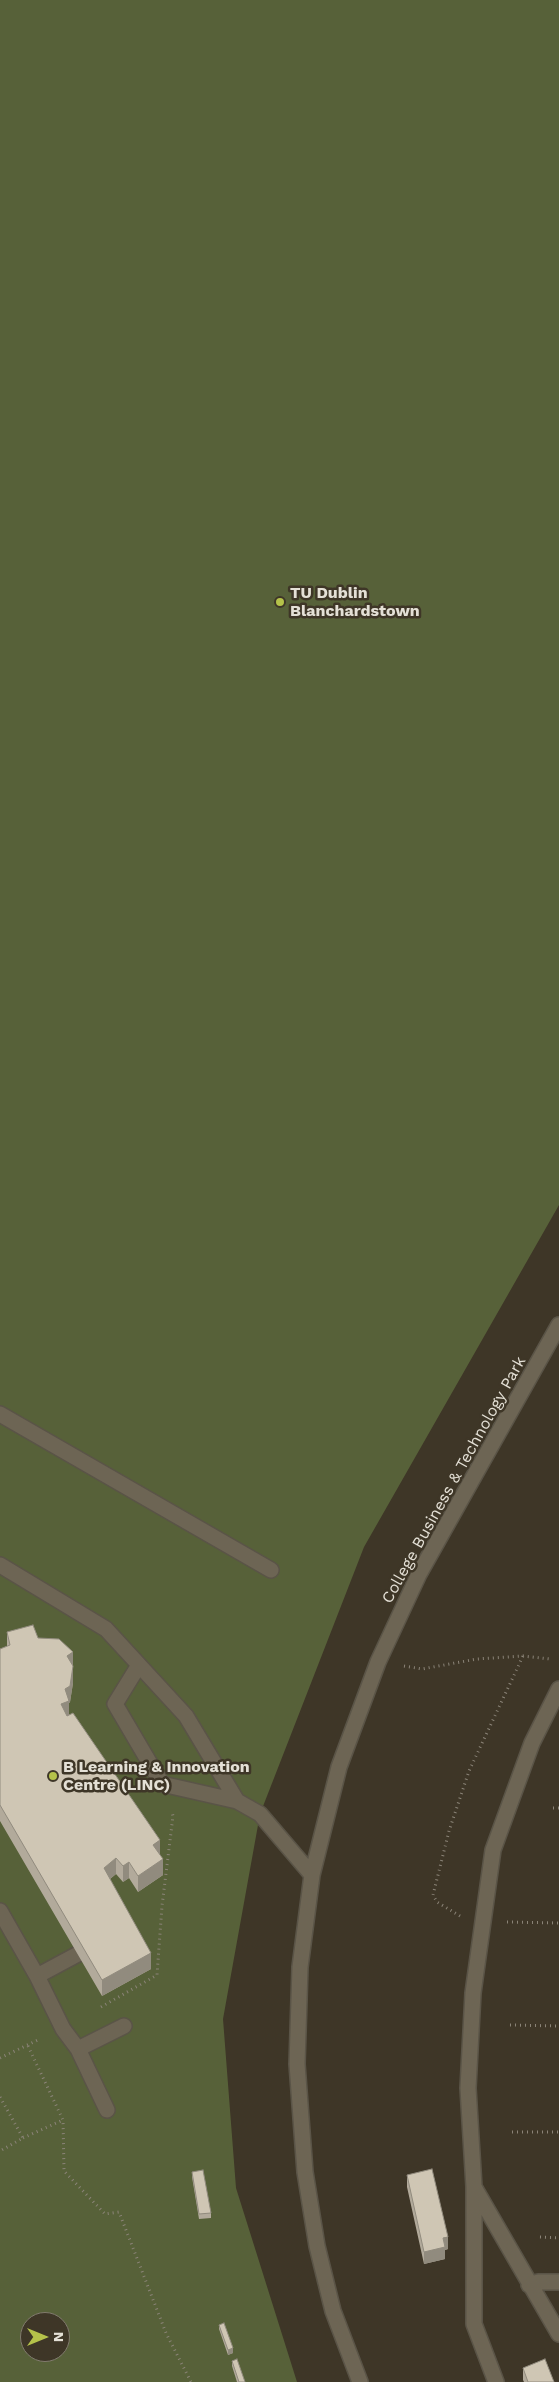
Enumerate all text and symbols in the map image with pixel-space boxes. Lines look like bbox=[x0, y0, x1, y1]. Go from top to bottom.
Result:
place label: TU Dublin Blanchardstown bbox=[290, 583, 420, 621]
marker: TU Dublin Blanchardstown bbox=[274, 596, 286, 608]
street label: College Business & Technology Park bbox=[378, 1353, 530, 1607]
place label: B Learning & Innovation Centre (LINC) bbox=[63, 1757, 250, 1795]
marker: B Learning & Innovation Centre (LINC) bbox=[47, 1770, 59, 1782]
north arrow bbox=[20, 2312, 70, 2362]
text: N bbox=[51, 2332, 67, 2342]

